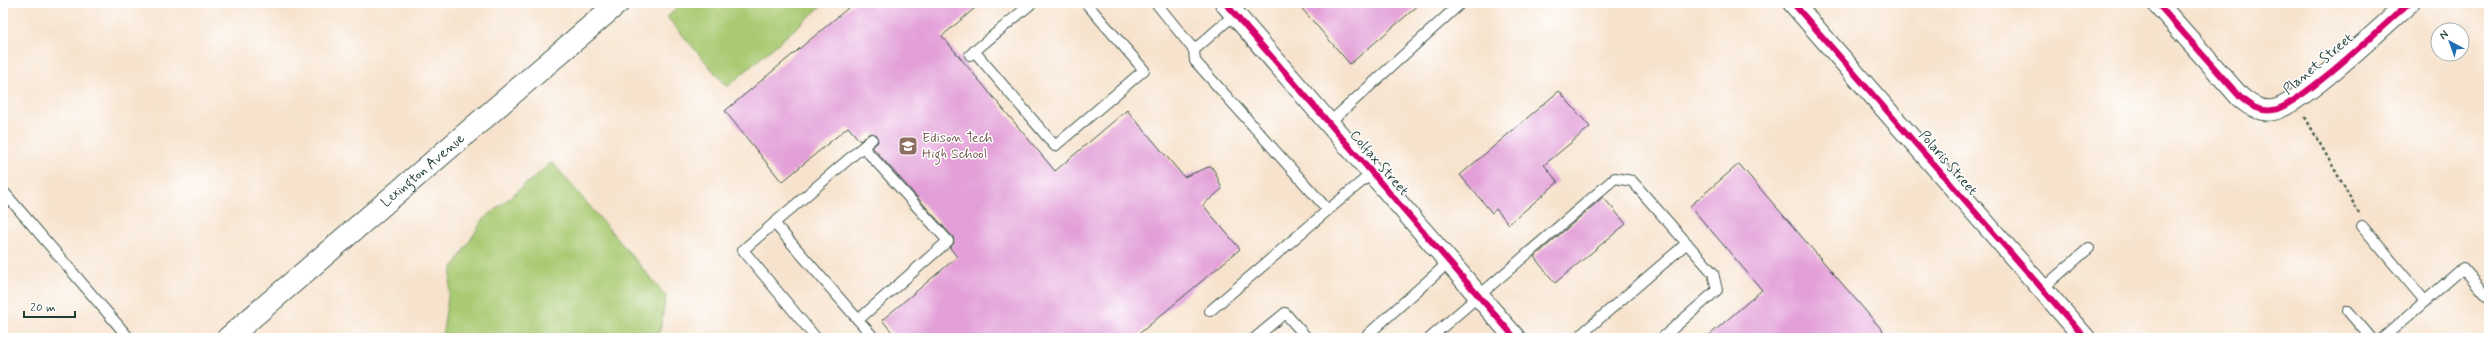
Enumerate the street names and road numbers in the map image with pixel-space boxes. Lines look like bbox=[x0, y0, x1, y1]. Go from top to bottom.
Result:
street label: Planet Street bbox=[2279, 29, 2357, 99]
street label: Colfax Street bbox=[1346, 127, 1412, 199]
street label: Polaris Street bbox=[1915, 127, 1981, 199]
street label: Lexington Avenue bbox=[377, 129, 469, 212]

